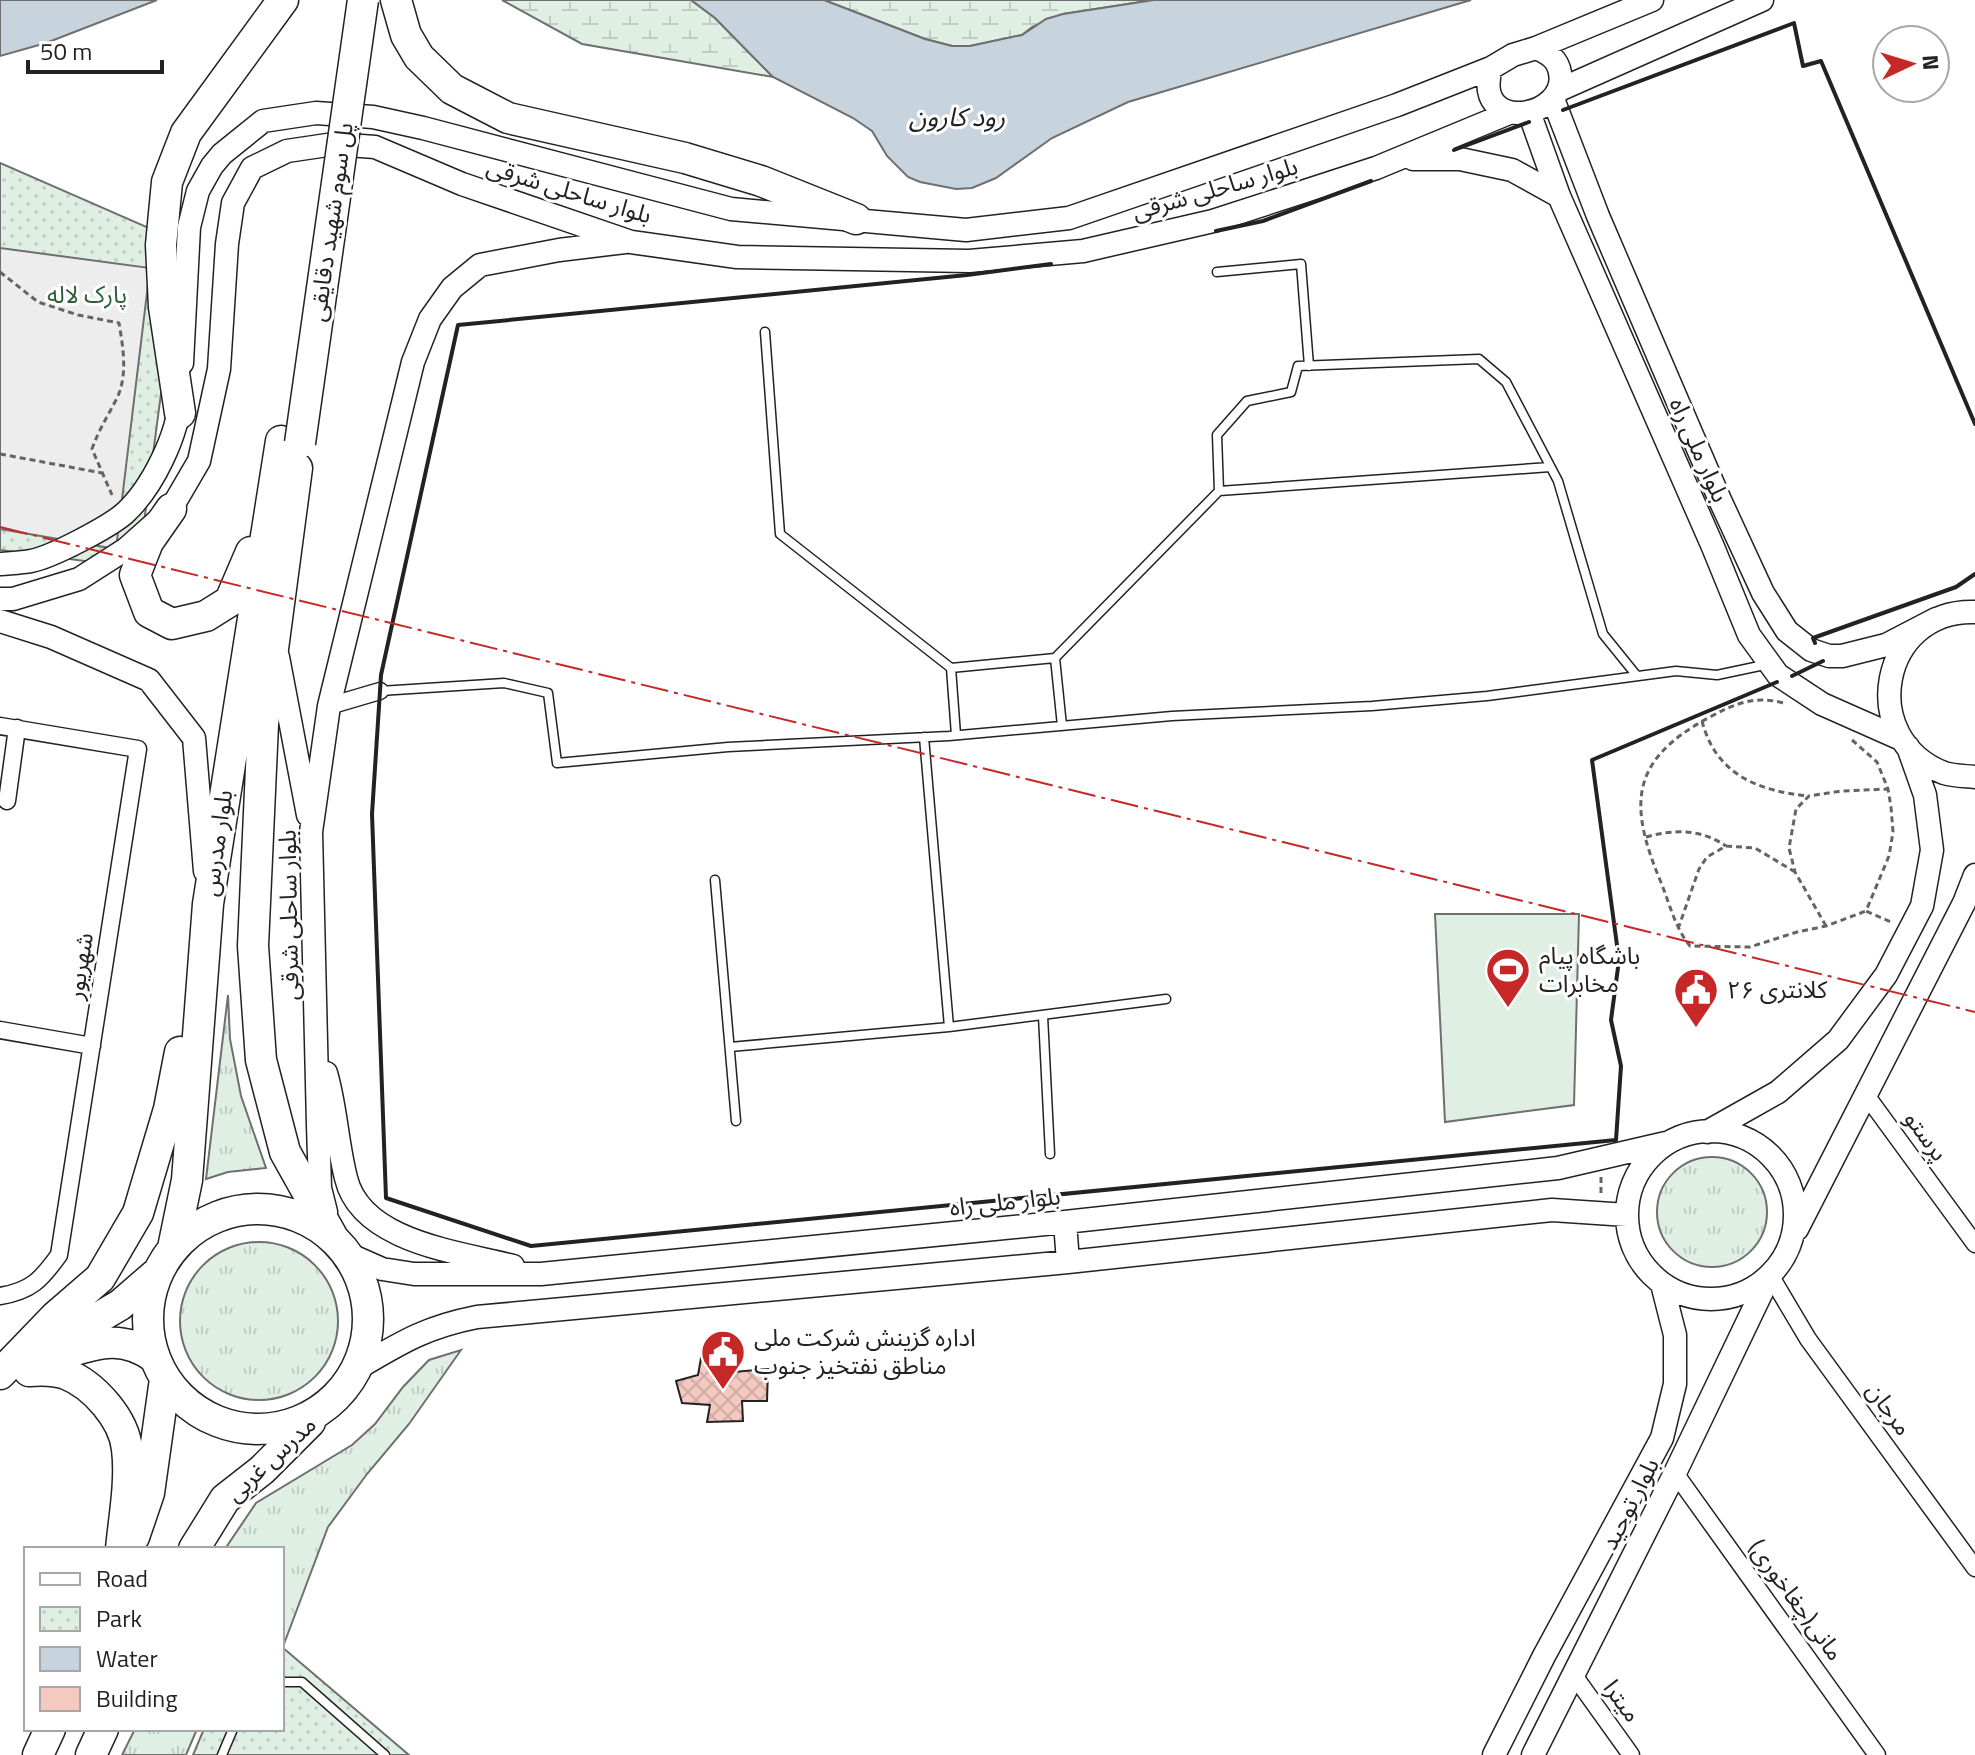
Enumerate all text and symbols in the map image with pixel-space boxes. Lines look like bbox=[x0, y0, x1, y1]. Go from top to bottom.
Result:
scale bar bbox=[28, 24, 162, 74]
north arrow bbox=[1871, 24, 1951, 104]
text: 50 m bbox=[40, 33, 92, 69]
text: N bbox=[1913, 54, 1948, 71]
water label: رود کارون bbox=[909, 97, 1005, 136]
street label: پل سوم شهید دقایقی bbox=[298, 120, 363, 324]
street label: بلوار ساحلی شرقی bbox=[1128, 147, 1302, 229]
street label: بلوار ساحلی شرقی bbox=[482, 148, 656, 232]
park label: پارک لاله bbox=[47, 276, 127, 312]
street label: بلوار ملی راه bbox=[1661, 391, 1739, 508]
street label: بلوار مدرس bbox=[191, 787, 241, 898]
street label: بلوار ساحلی شرقی bbox=[269, 829, 307, 1001]
street label: شهریور bbox=[56, 930, 102, 1003]
place label: باشگاه پیام مخابرات bbox=[1539, 937, 1640, 1001]
sports icon: باشگاه پیام مخابرات bbox=[1484, 946, 1532, 1009]
public building icon: کلانتری ۲۶ bbox=[1672, 966, 1720, 1029]
place label: کلانتری ۲۶ bbox=[1727, 971, 1828, 1007]
street label: پرستو bbox=[1896, 1103, 1958, 1168]
street label: بلوار ملی راه bbox=[948, 1177, 1062, 1225]
place label: اداره گزینش شرکت ملی مناطق نفتخیز جنوب bbox=[754, 1319, 976, 1383]
public building icon: اداره گزینش شرکت ملی مناطق نفتخیز جنوب bbox=[699, 1328, 747, 1391]
street label: مرجان bbox=[1858, 1374, 1922, 1443]
street label: مدرس غربی bbox=[217, 1407, 324, 1510]
street label: بلوار توحید bbox=[1591, 1451, 1668, 1556]
street label: مانی(چغاخوری) bbox=[1740, 1531, 1853, 1668]
legend bbox=[24, 1547, 284, 1731]
text: Road bbox=[96, 1560, 148, 1596]
text: Park bbox=[96, 1600, 142, 1636]
text: Water bbox=[96, 1640, 158, 1676]
street label: میترا bbox=[1595, 1672, 1651, 1729]
text: Building bbox=[96, 1680, 178, 1716]

